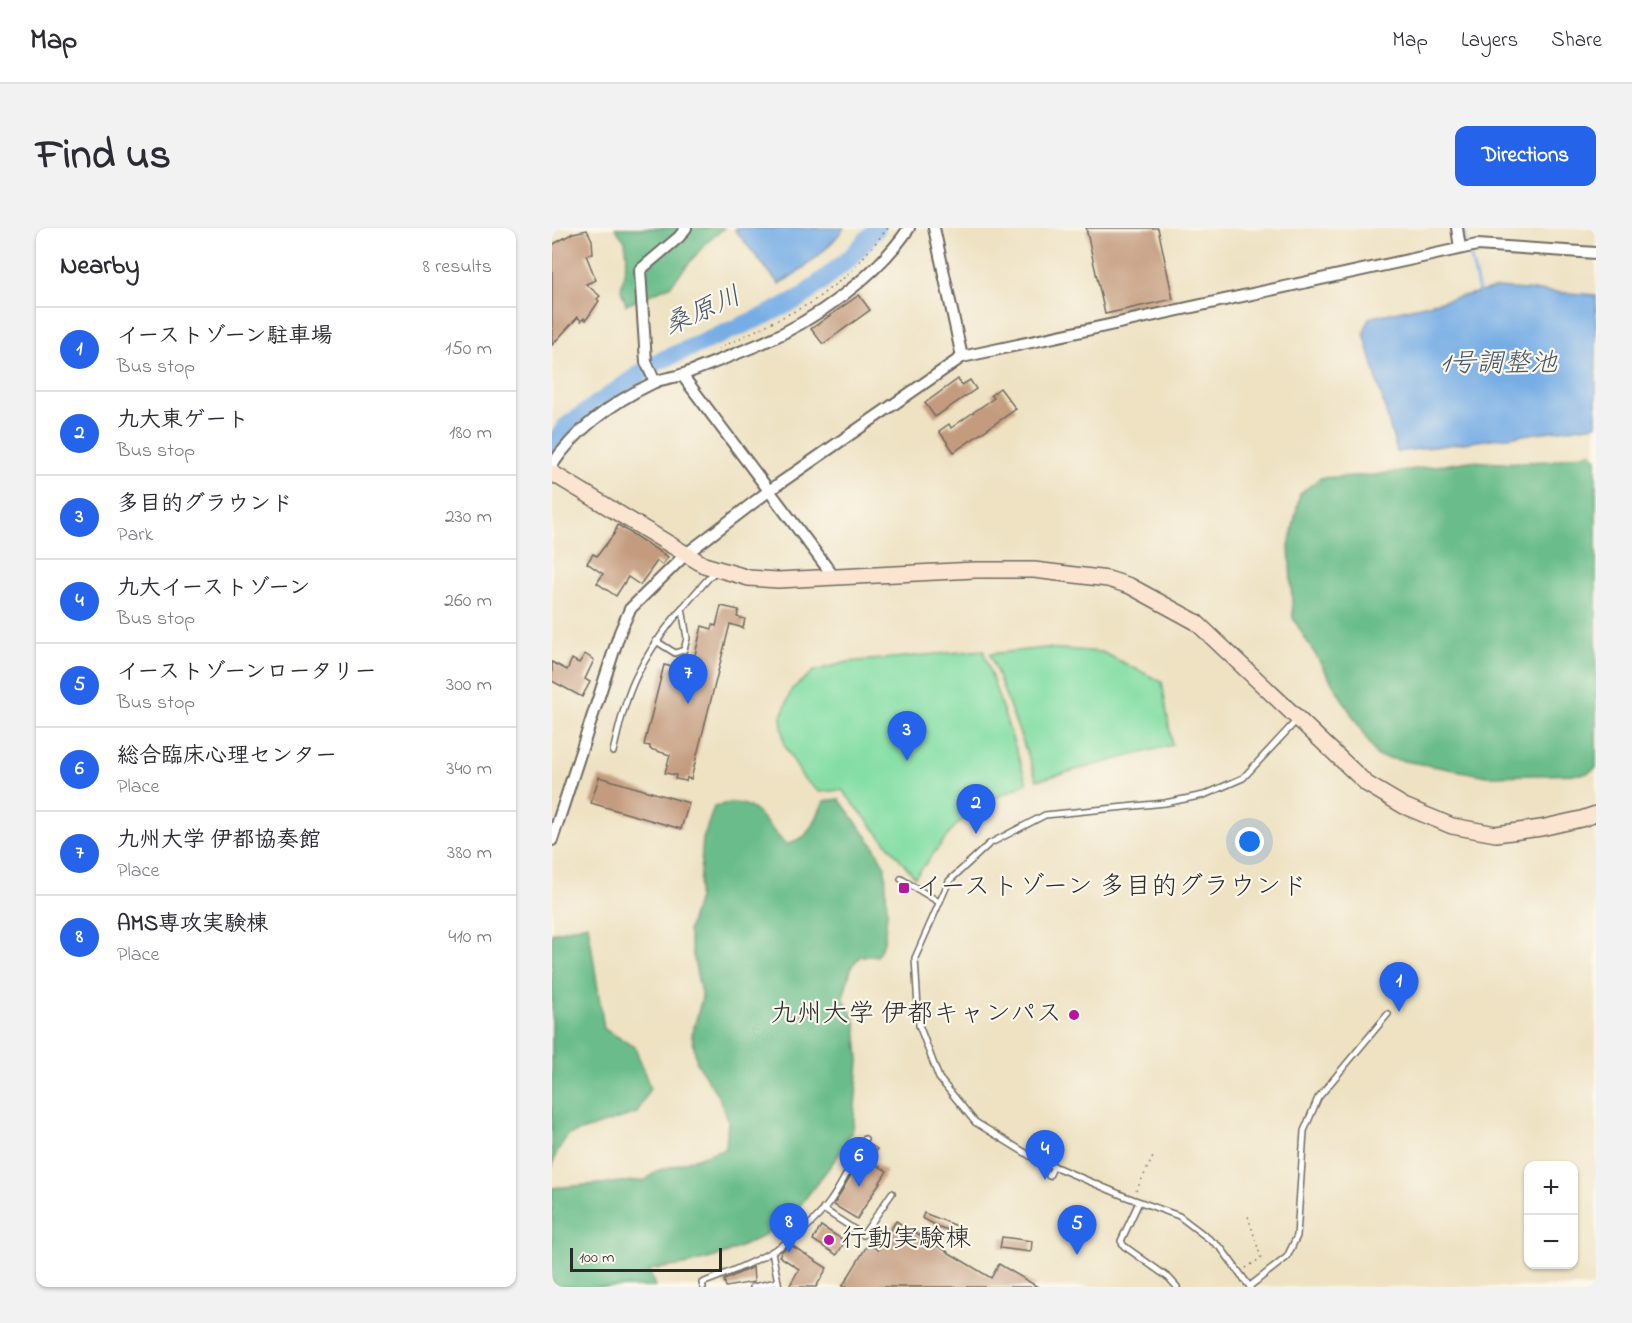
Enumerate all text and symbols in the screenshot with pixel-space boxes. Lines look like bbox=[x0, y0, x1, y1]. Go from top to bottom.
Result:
text: Map bbox=[30, 21, 77, 62]
text: Map bbox=[1392, 26, 1428, 56]
text: Layers bbox=[1461, 26, 1518, 56]
text: Share bbox=[1551, 26, 1602, 56]
text: Find us bbox=[36, 126, 171, 187]
button: Directions bbox=[1455, 126, 1596, 186]
text: Nearby bbox=[60, 248, 139, 286]
text: 8 results bbox=[423, 253, 492, 282]
water label: 桑原川 bbox=[658, 278, 748, 346]
text: イーストゾーン駐車場 bbox=[117, 321, 333, 353]
text: 1 bbox=[76, 335, 83, 364]
text: 150 m bbox=[445, 335, 492, 364]
water label: 1号調整池 bbox=[1441, 345, 1558, 384]
text: Bus stop bbox=[117, 353, 195, 382]
text: 九大東ゲート bbox=[117, 405, 249, 437]
text: 2 bbox=[75, 419, 84, 448]
text: 180 m bbox=[449, 419, 492, 448]
text: Bus stop bbox=[117, 437, 195, 466]
text: 多目的グラウンド bbox=[117, 489, 293, 521]
text: 3 bbox=[75, 503, 84, 532]
text: 230 m bbox=[445, 503, 492, 532]
text: Park bbox=[117, 521, 153, 550]
text: 九大イーストゾーン bbox=[117, 573, 311, 605]
text: 4 bbox=[75, 587, 84, 616]
text: 260 m bbox=[444, 587, 492, 616]
text: Bus stop bbox=[117, 605, 195, 634]
pin: 7 bbox=[668, 654, 708, 704]
text: イーストゾーンロータリー bbox=[117, 657, 377, 689]
text: 5 bbox=[74, 671, 85, 700]
text: 300 m bbox=[446, 671, 492, 700]
text: Bus stop bbox=[117, 689, 195, 718]
pin: 3 bbox=[888, 712, 926, 761]
text: 総合臨床心理センター bbox=[117, 741, 337, 773]
text: 6 bbox=[75, 755, 84, 784]
text: 340 m bbox=[446, 755, 492, 784]
text: Place bbox=[117, 773, 159, 802]
pin: 2 bbox=[956, 784, 996, 834]
text: 九州大学 伊都協奏館 bbox=[117, 825, 321, 857]
your location bbox=[1235, 827, 1264, 856]
text: 7 bbox=[75, 839, 84, 868]
text: 380 m bbox=[447, 839, 492, 868]
text: Place bbox=[117, 857, 159, 886]
place label: イーストゾーン 多目的グラウンド bbox=[916, 869, 1307, 907]
marker: イーストゾーン 多目的グラウンド bbox=[897, 881, 911, 895]
text: AMS専攻実験棟 bbox=[117, 909, 268, 941]
text: 8 bbox=[76, 923, 83, 952]
text: 410 m bbox=[448, 923, 492, 952]
text: Place bbox=[117, 941, 159, 970]
pin: 1 bbox=[1380, 962, 1418, 1012]
place label: 九州大学 伊都キャンパス bbox=[771, 996, 1062, 1034]
marker: 九州大学 伊都キャンパス bbox=[1067, 1008, 1081, 1022]
pin: 4 bbox=[1026, 1130, 1064, 1180]
pin: 6 bbox=[840, 1138, 878, 1187]
map controls bbox=[1524, 1161, 1578, 1269]
button: + bbox=[1524, 1161, 1578, 1215]
pin: 8 bbox=[770, 1204, 808, 1253]
pin: 5 bbox=[1058, 1206, 1096, 1255]
button: − bbox=[1524, 1215, 1578, 1269]
place label: 行動実験棟 bbox=[841, 1221, 971, 1259]
marker: 行動実験棟 bbox=[822, 1233, 836, 1247]
scale bar bbox=[570, 1245, 722, 1272]
text: 100 m bbox=[579, 1246, 614, 1270]

